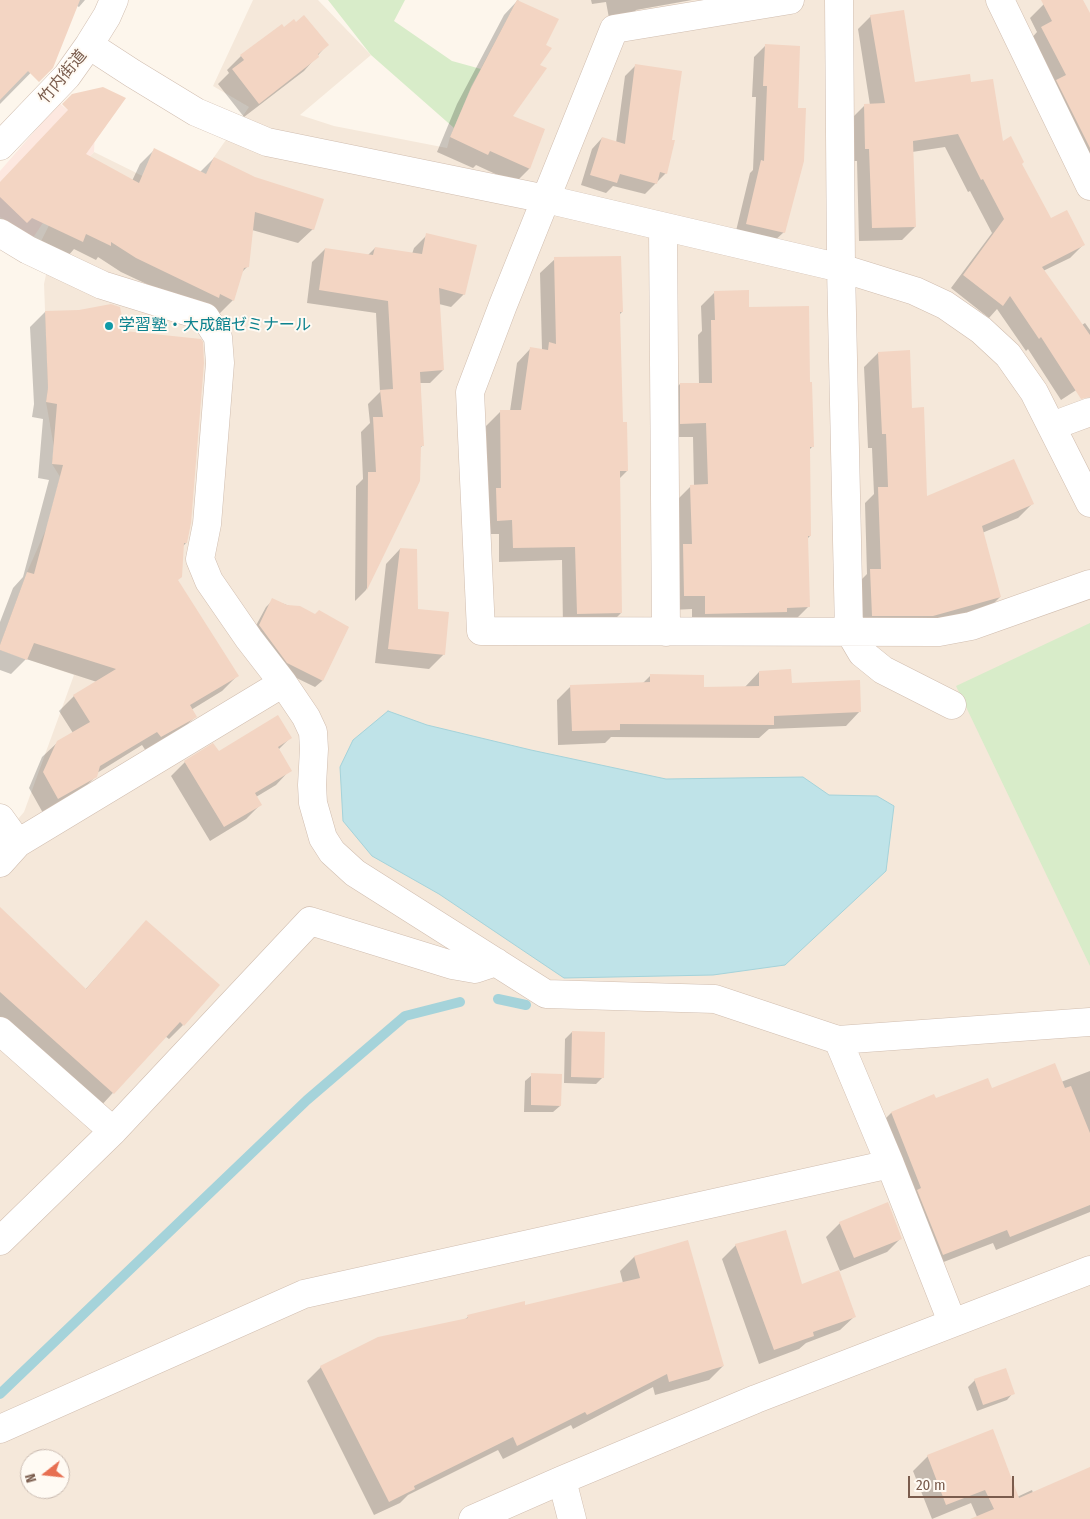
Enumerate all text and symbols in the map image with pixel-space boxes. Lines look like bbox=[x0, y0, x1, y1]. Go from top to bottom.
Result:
street label: 竹内街道 bbox=[35, 46, 91, 108]
place label: 学習塾・大成館ゼミナール bbox=[119, 316, 311, 336]
marker: 学習塾・大成館ゼミナール bbox=[103, 320, 115, 332]
north arrow bbox=[20, 1449, 70, 1499]
scale bar bbox=[910, 1466, 1016, 1498]
text: N bbox=[22, 1472, 40, 1484]
text: 20 m bbox=[916, 1476, 946, 1494]

